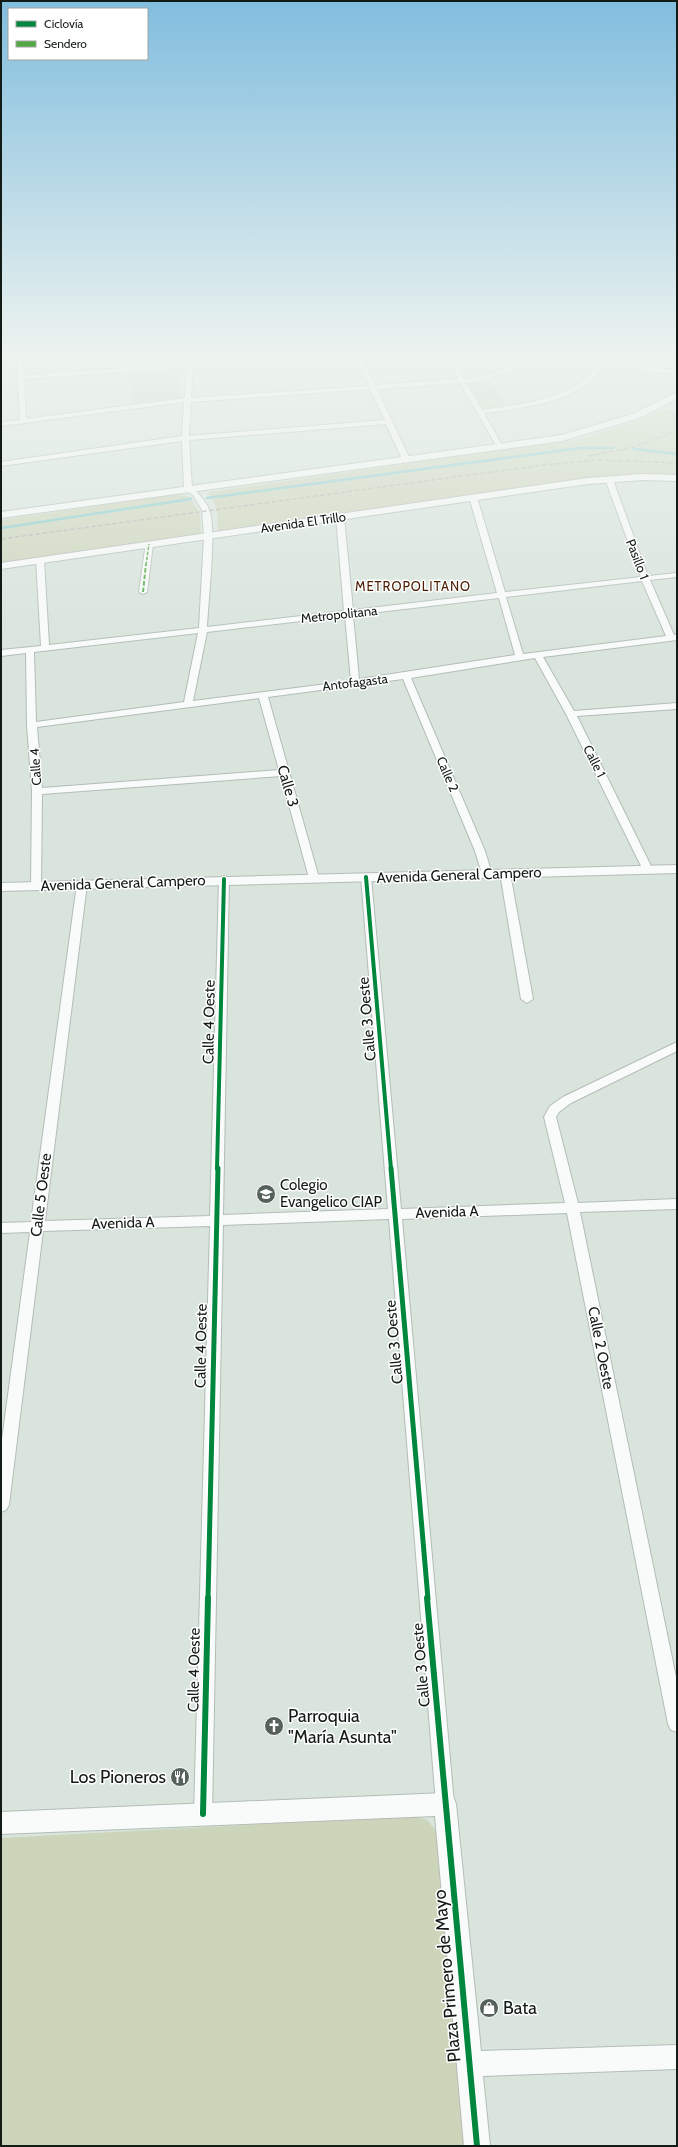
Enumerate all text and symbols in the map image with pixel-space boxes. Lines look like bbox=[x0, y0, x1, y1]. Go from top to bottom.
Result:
legend bbox=[8, 8, 148, 60]
text: Ciclovía bbox=[44, 16, 83, 31]
text: Sendero bbox=[44, 36, 87, 51]
street label: Avenida El Trillo bbox=[259, 508, 347, 536]
street label: Pasillo 1 bbox=[623, 537, 653, 581]
district label: METROPOLITANO bbox=[355, 578, 471, 594]
street label: Metropolitana bbox=[300, 602, 379, 626]
street label: Antofagasta bbox=[321, 670, 389, 694]
street label: Calle 1 bbox=[580, 742, 610, 780]
street label: Calle 4 bbox=[26, 747, 44, 786]
street label: Calle 2 bbox=[433, 754, 463, 794]
street label: Calle 3 bbox=[273, 763, 303, 809]
street label: Avenida General Campero bbox=[376, 863, 542, 887]
street label: Avenida General Campero bbox=[40, 871, 206, 895]
street label: Calle 3 Oeste bbox=[354, 976, 380, 1062]
street label: Calle 4 Oeste bbox=[199, 979, 219, 1064]
street label: Calle 5 Oeste bbox=[27, 1152, 55, 1238]
place label: Colegio Evangelico CIAP bbox=[280, 1176, 382, 1211]
school or university icon: Colegio Evangelico CIAP bbox=[255, 1183, 277, 1205]
street label: Avenida A bbox=[415, 1202, 480, 1222]
street label: Avenida A bbox=[91, 1213, 156, 1233]
street label: Calle 3 Oeste bbox=[381, 1299, 407, 1385]
street label: Calle 4 Oeste bbox=[191, 1303, 211, 1388]
street label: Calle 2 Oeste bbox=[584, 1305, 618, 1391]
street label: Calle 3 Oeste bbox=[408, 1622, 434, 1708]
street label: Calle 4 Oeste bbox=[184, 1627, 204, 1712]
place label: Parroquia "María Asunta" bbox=[288, 1705, 397, 1748]
church icon: Parroquia "María Asunta" bbox=[263, 1715, 285, 1737]
place label: Los Pioneros bbox=[70, 1766, 166, 1788]
restaurant icon: Los Pioneros bbox=[169, 1766, 191, 1788]
street label: Plaza Primero de Mayo bbox=[428, 1889, 466, 2063]
shop icon: Bata bbox=[478, 1997, 500, 2019]
place label: Bata bbox=[503, 1997, 537, 2019]

